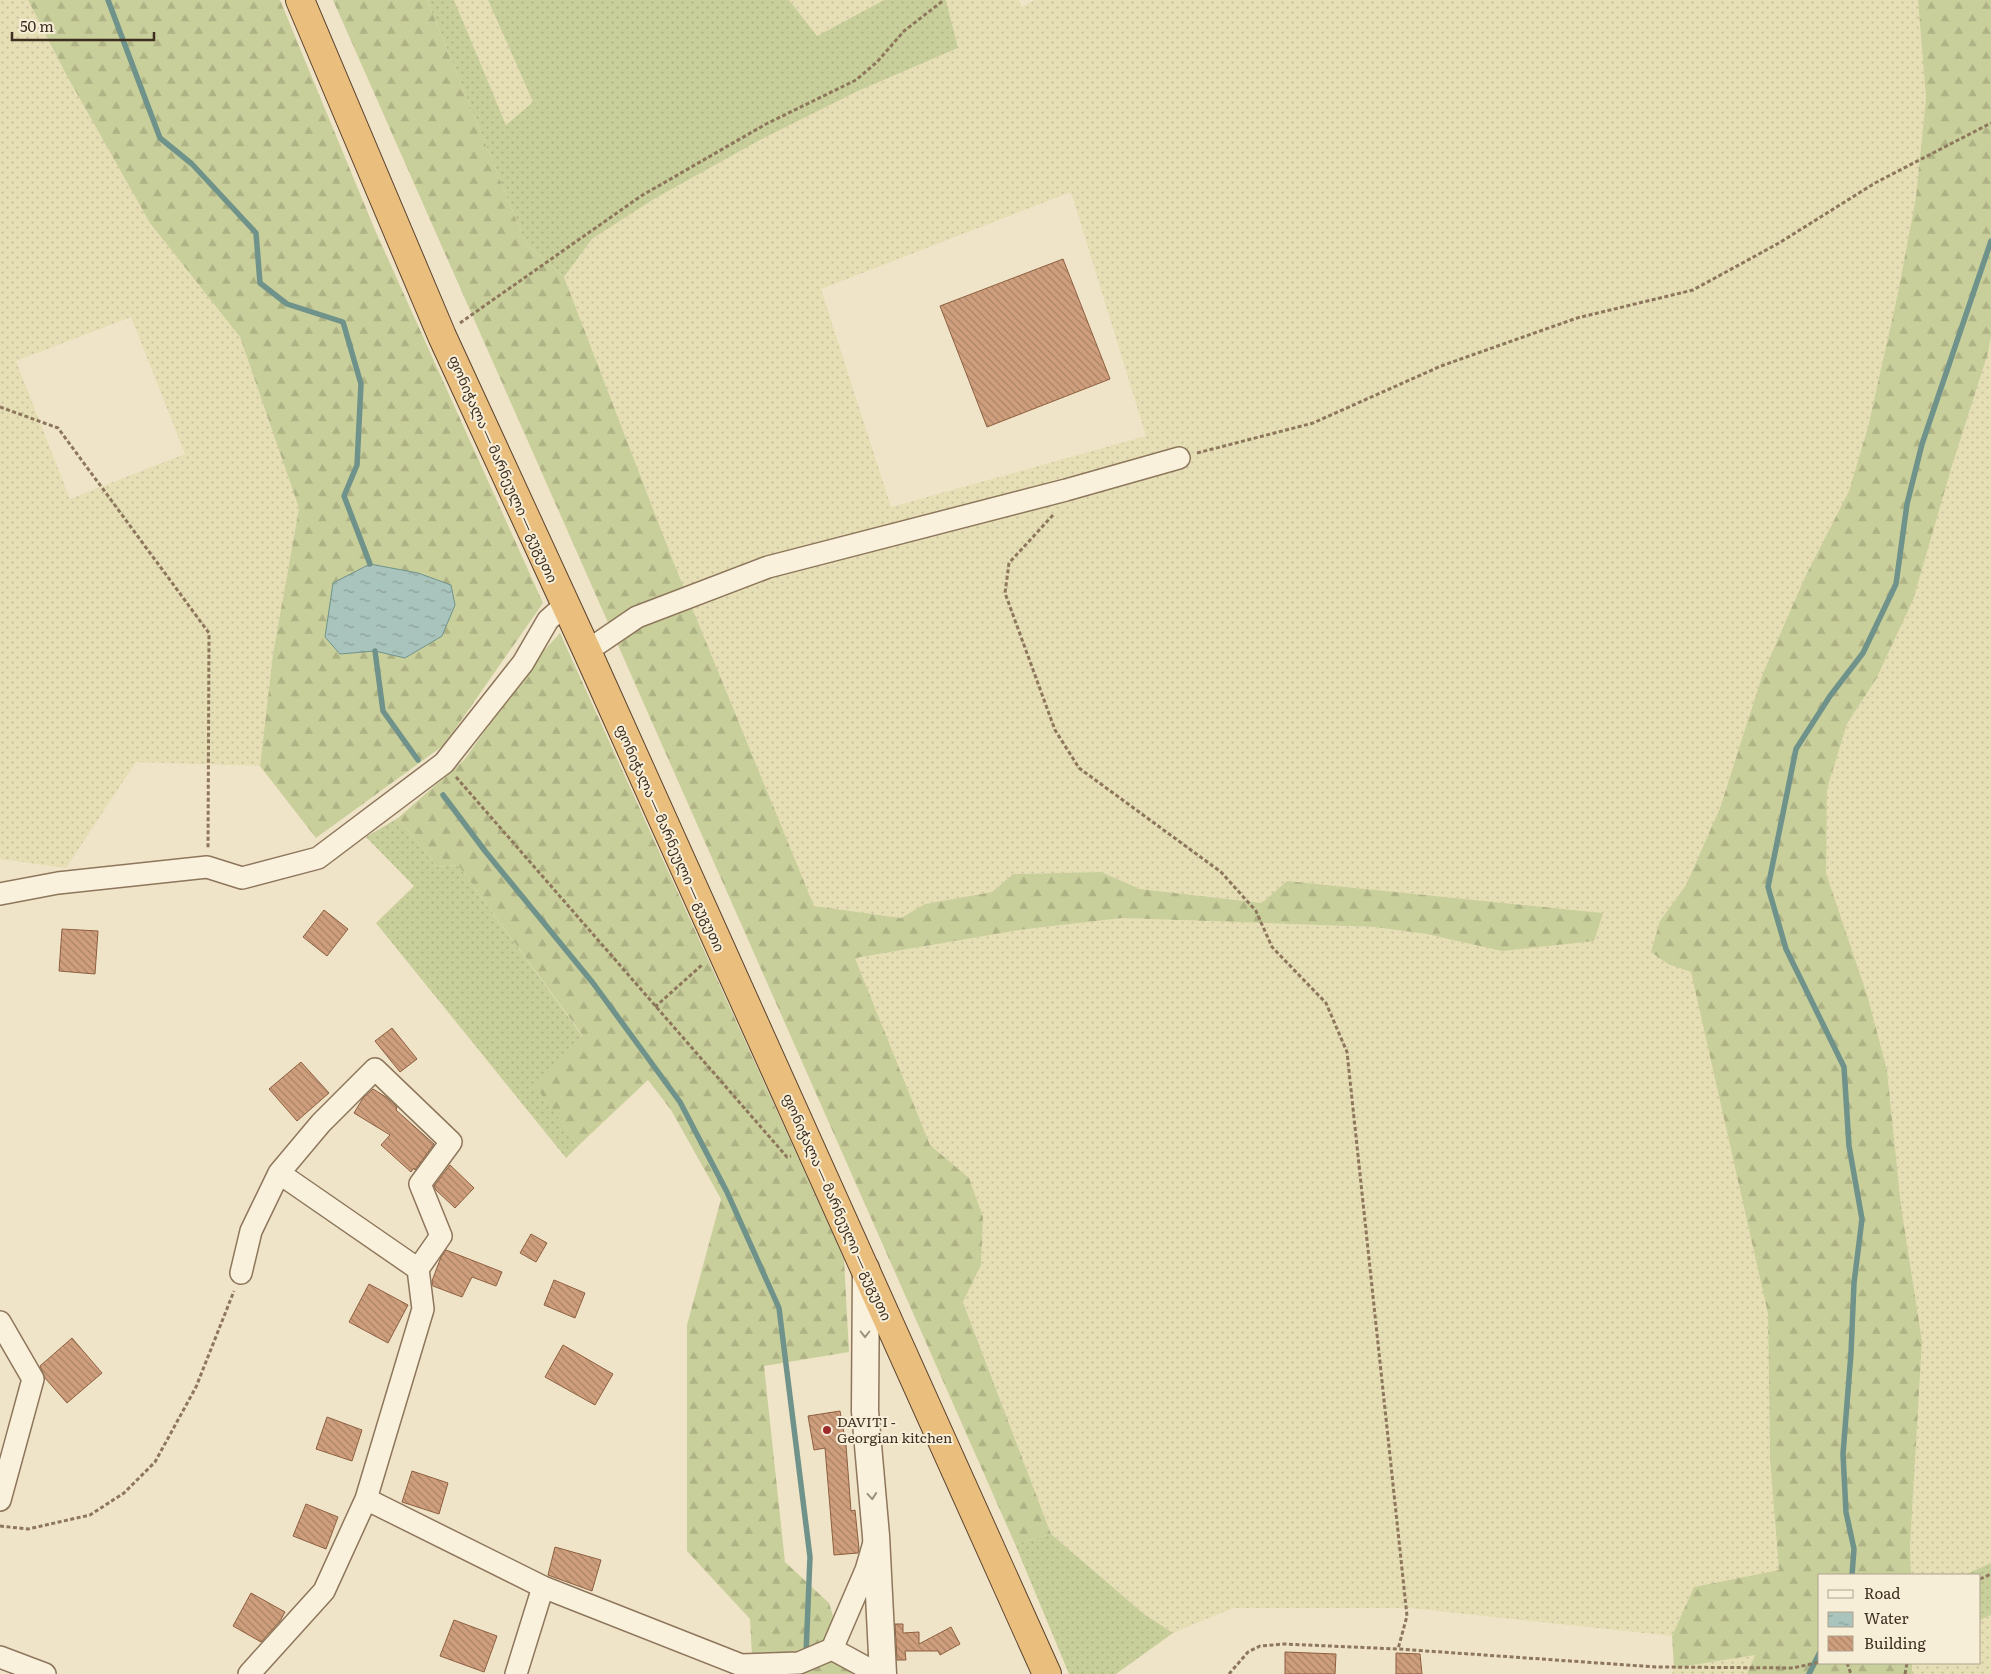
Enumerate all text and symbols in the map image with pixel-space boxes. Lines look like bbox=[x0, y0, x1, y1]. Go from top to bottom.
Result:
scale bar bbox=[12, 10, 155, 42]
text: 50 m bbox=[20, 14, 54, 37]
street label: ფონიჭალა — მარნეული — გუგუთი bbox=[445, 352, 563, 586]
street label: ფონიჭალა — მარნეული — გუგუთი bbox=[612, 721, 730, 955]
street label: ფონიჭალა — მარნეული — გუგუთი bbox=[779, 1090, 897, 1324]
one-way arrow bbox=[860, 1330, 870, 1338]
place label: DAVITI - Georgian kitchen bbox=[837, 1411, 952, 1447]
marker: DAVITI - Georgian kitchen bbox=[821, 1424, 833, 1436]
one-way arrow bbox=[867, 1493, 878, 1501]
legend bbox=[1818, 1574, 1981, 1664]
text: Road bbox=[1864, 1581, 1900, 1604]
text: Water bbox=[1864, 1606, 1909, 1629]
text: Building bbox=[1864, 1631, 1926, 1654]

